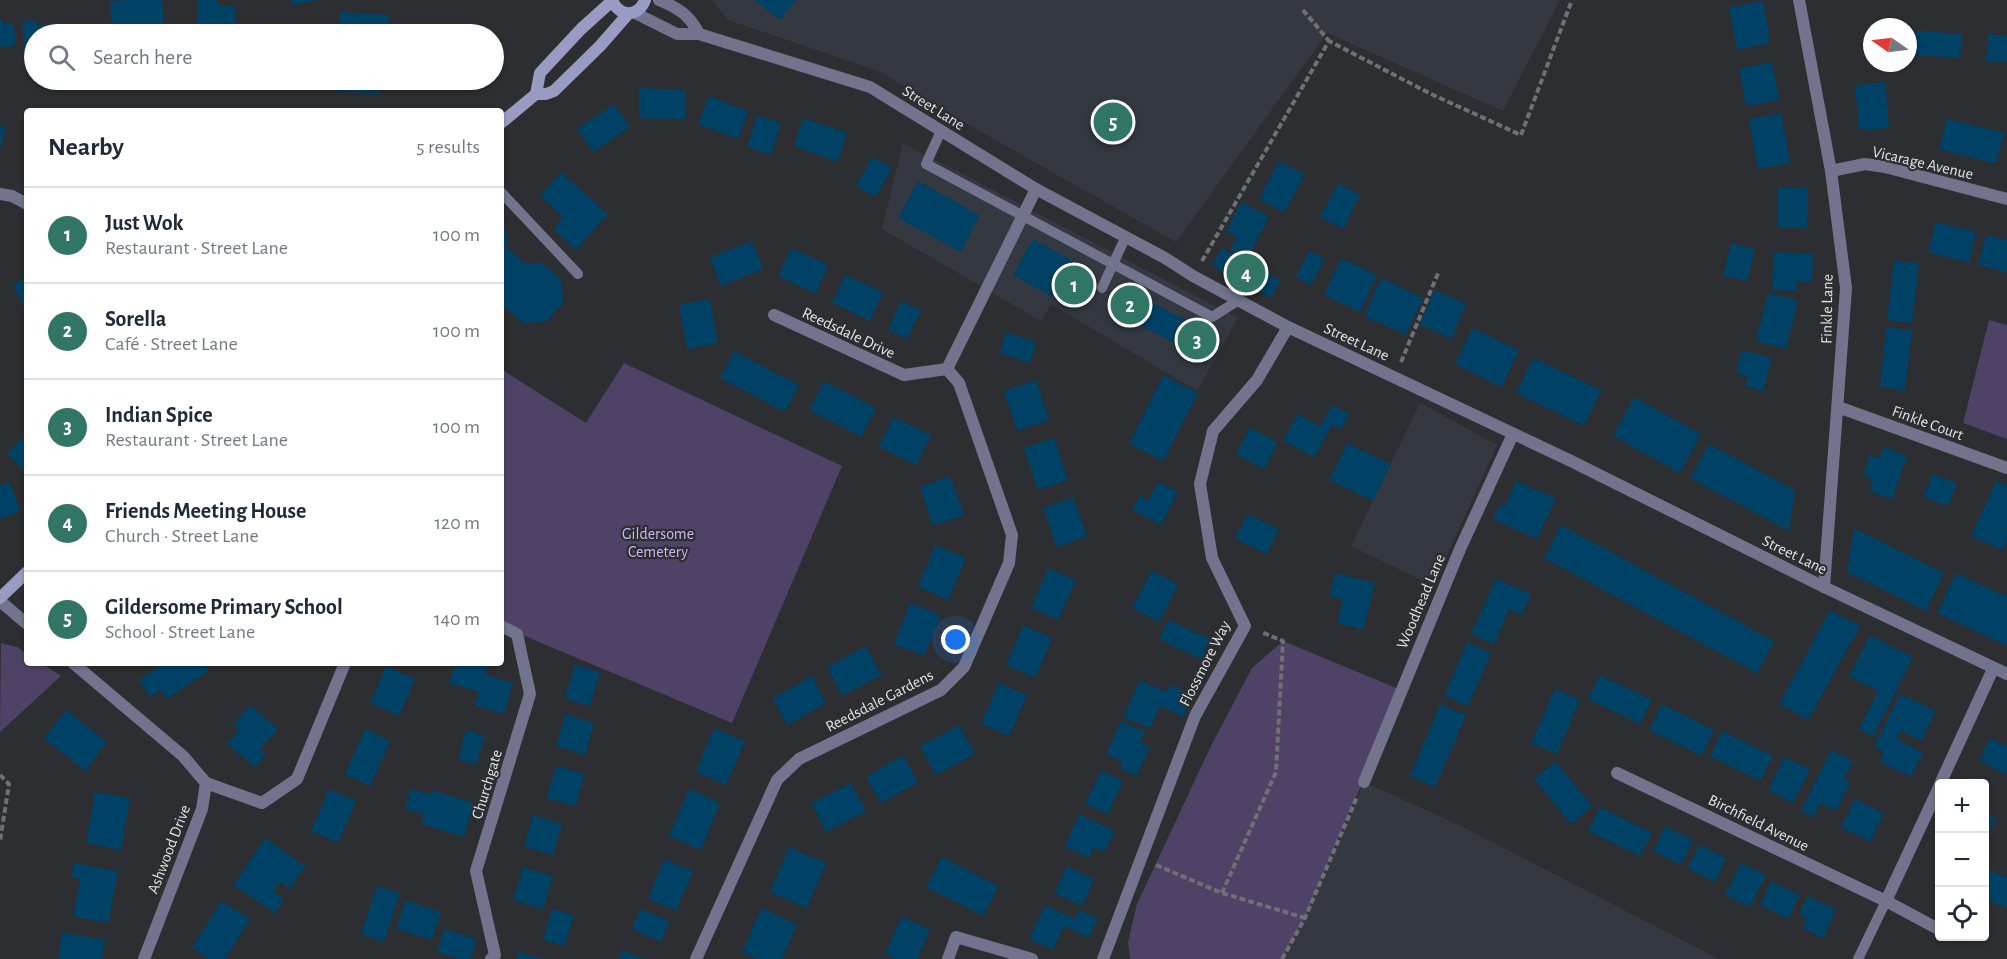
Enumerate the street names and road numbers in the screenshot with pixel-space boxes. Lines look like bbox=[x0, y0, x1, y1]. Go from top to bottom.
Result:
street label: Street Lane bbox=[900, 83, 967, 133]
street label: Vicarage Avenue bbox=[1871, 144, 1975, 182]
street label: Finkle Lane bbox=[1818, 274, 1836, 344]
street label: Reedsdale Drive bbox=[800, 304, 897, 361]
street label: Street Lane bbox=[1322, 320, 1392, 364]
street label: Finkle Court bbox=[1890, 403, 1965, 443]
street label: Street Lane bbox=[1760, 532, 1829, 577]
street label: Woodhead Lane bbox=[1394, 552, 1448, 651]
street label: Flossmore Way bbox=[1176, 618, 1234, 709]
street label: Reedsdale Gardens bbox=[823, 667, 936, 735]
street label: Churchgate bbox=[469, 748, 505, 821]
street label: Birchfield Avenue bbox=[1706, 792, 1811, 854]
street label: Ashwood Drive bbox=[145, 803, 193, 896]

